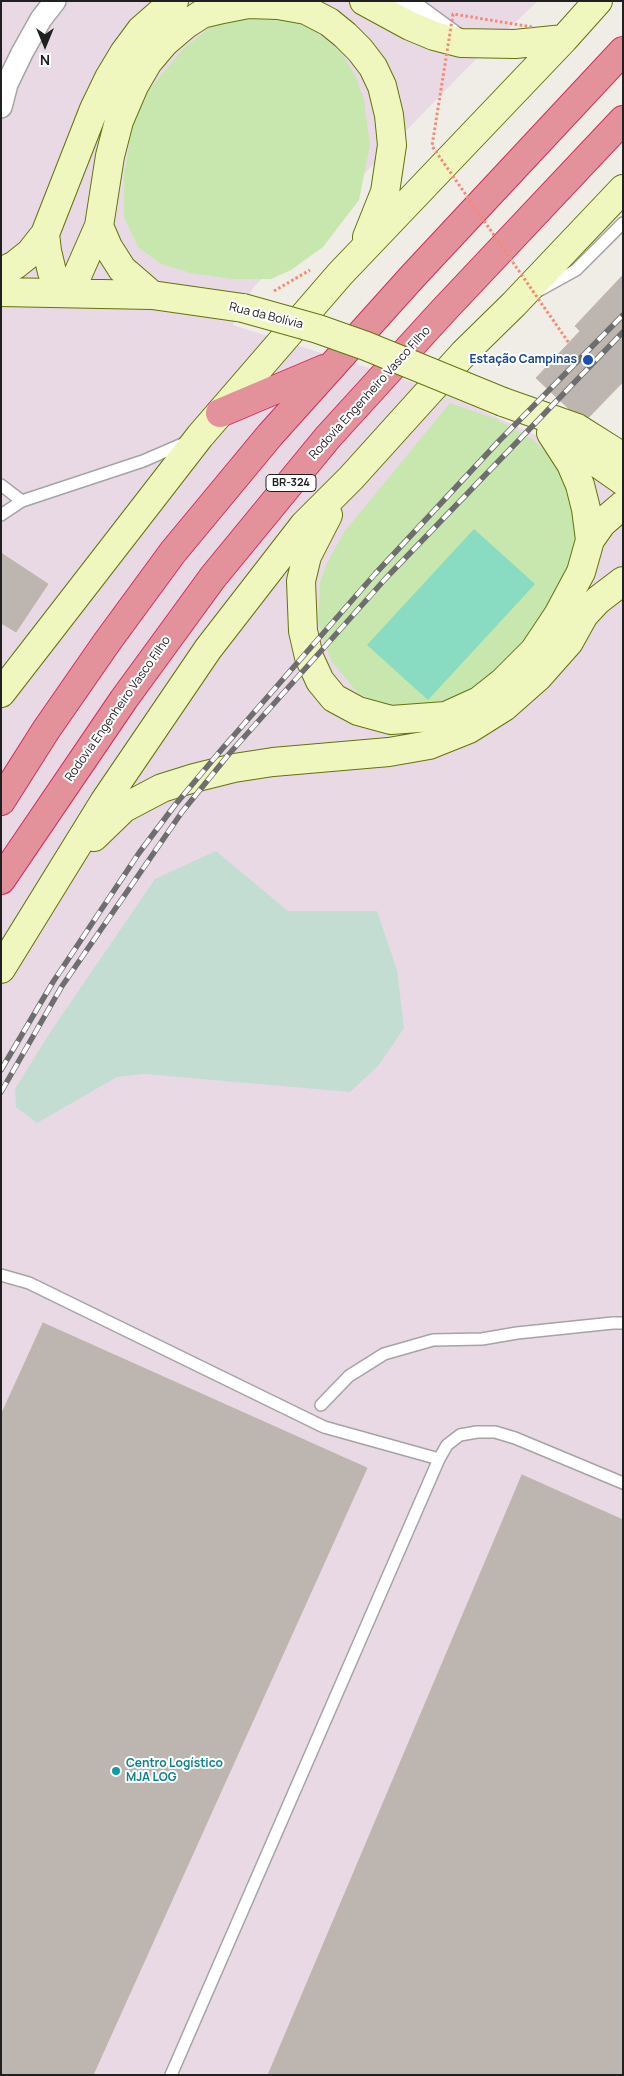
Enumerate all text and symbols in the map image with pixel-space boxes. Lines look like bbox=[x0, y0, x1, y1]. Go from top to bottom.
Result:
north arrow bbox=[20, 20, 70, 70]
text: N bbox=[40, 51, 50, 70]
street label: Rua da Bolívia bbox=[228, 300, 304, 332]
street label: Rodovia Engenheiro Vasco Filho bbox=[307, 324, 433, 462]
place label: Estação Campinas bbox=[470, 353, 577, 367]
marker: Estação Campinas bbox=[581, 353, 595, 367]
road number: BR-324 bbox=[266, 474, 316, 492]
street label: Rodovia Engenheiro Vasco Filho bbox=[62, 634, 174, 784]
place label: Centro Logístico MJA LOG bbox=[126, 1757, 223, 1785]
marker: Centro Logístico MJA LOG bbox=[110, 1765, 122, 1777]

